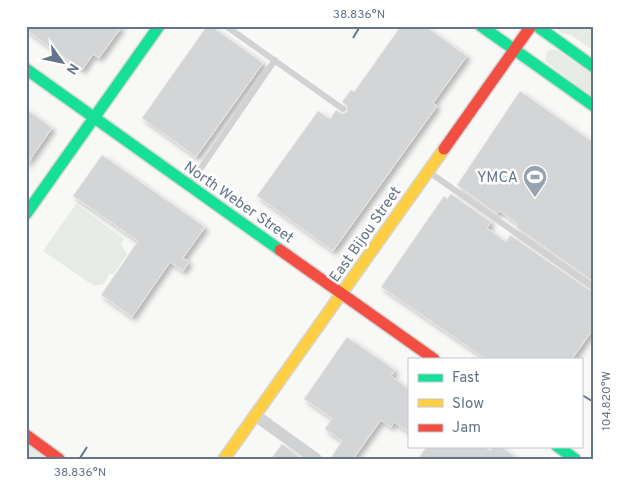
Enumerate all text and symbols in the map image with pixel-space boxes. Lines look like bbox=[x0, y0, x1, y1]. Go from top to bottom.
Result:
text: 38.836°N bbox=[333, 7, 385, 23]
north arrow bbox=[38, 38, 88, 88]
text: N bbox=[62, 59, 82, 77]
street label: North Weber Street bbox=[179, 158, 297, 248]
sports icon: YMCA bbox=[522, 164, 548, 198]
place label: YMCA bbox=[477, 169, 518, 188]
street label: East Bijou Street bbox=[326, 183, 406, 286]
legend bbox=[408, 358, 582, 448]
text: Fast bbox=[452, 369, 480, 388]
text: 104.820°W bbox=[599, 371, 615, 431]
text: Slow bbox=[452, 395, 484, 414]
text: Jam bbox=[452, 419, 481, 438]
text: 38.836°N bbox=[54, 465, 106, 481]

